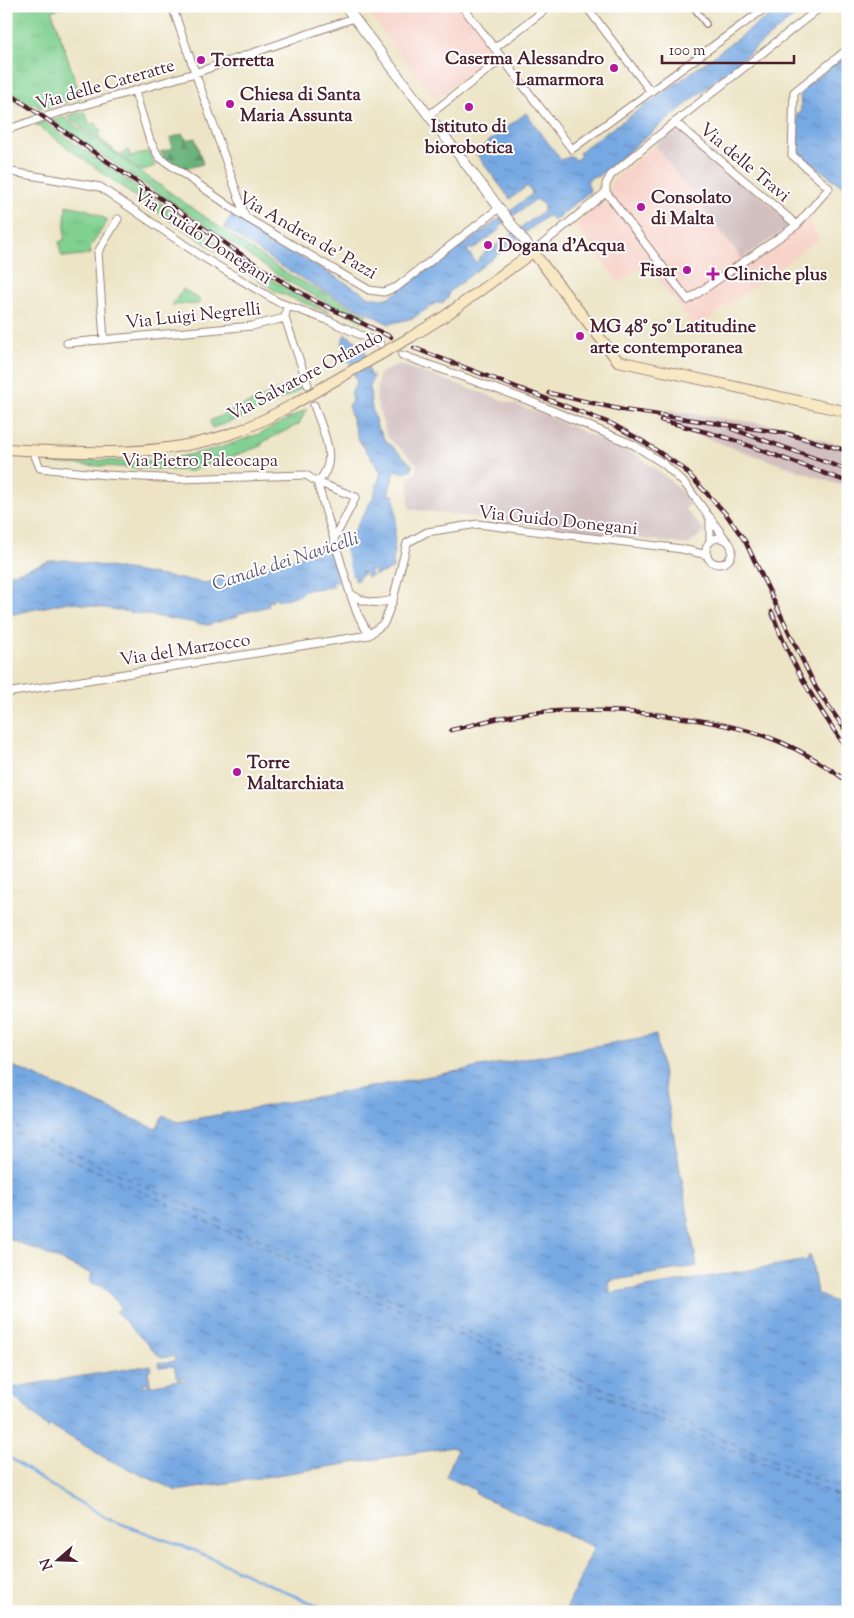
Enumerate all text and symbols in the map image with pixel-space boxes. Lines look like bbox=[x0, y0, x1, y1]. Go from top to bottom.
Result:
scale bar bbox=[662, 32, 794, 64]
text: 100 m bbox=[669, 41, 706, 62]
place label: Caserma Alessandro Lamarmora bbox=[445, 47, 605, 94]
place label: Torretta bbox=[211, 49, 275, 75]
street label: Via delle Cateratte bbox=[33, 54, 178, 118]
marker: Torretta bbox=[195, 54, 207, 66]
marker: Caserma Alessandro Lamarmora bbox=[608, 62, 620, 74]
place label: Chiesa di Santa Maria Assunta bbox=[240, 83, 361, 130]
marker: Chiesa di Santa Maria Assunta bbox=[224, 98, 236, 110]
marker: Istituto di biorobotica bbox=[463, 101, 475, 113]
place label: Istituto di biorobotica bbox=[424, 115, 514, 162]
street label: Via delle Travi bbox=[693, 118, 795, 209]
street label: Via Guido Donegani bbox=[128, 183, 276, 292]
street label: Via Andrea de' Pazzi bbox=[233, 186, 381, 287]
place label: Consolato di Malta bbox=[651, 186, 732, 233]
marker: Consolato di Malta bbox=[635, 201, 647, 213]
place label: Dogana d'Acqua bbox=[498, 234, 626, 260]
marker: Dogana d'Acqua bbox=[482, 239, 494, 251]
place label: Fisar bbox=[640, 259, 677, 285]
place label: Cliniche plus bbox=[724, 263, 827, 289]
marker: Fisar bbox=[681, 264, 693, 276]
marker: Cliniche plus bbox=[706, 267, 720, 281]
street label: Via Luigi Negrelli bbox=[124, 297, 262, 337]
place label: MG 48° 50° Latitudine arte contemporanea bbox=[590, 315, 757, 362]
street label: Via Salvatore Orlando bbox=[224, 325, 388, 429]
marker: MG 48° 50° Latitudine arte contemporanea bbox=[574, 330, 586, 342]
street label: Via Pietro Paleocapa bbox=[122, 449, 278, 475]
street label: Via Guido Donegani bbox=[477, 501, 639, 543]
water label: Canale dei Navicelli bbox=[209, 526, 363, 599]
street label: Via del Marzocco bbox=[118, 628, 253, 674]
place label: Torre Maltarchiata bbox=[247, 751, 345, 798]
marker: Torre Maltarchiata bbox=[231, 766, 243, 778]
north arrow bbox=[32, 1536, 82, 1586]
text: N bbox=[36, 1555, 59, 1572]

